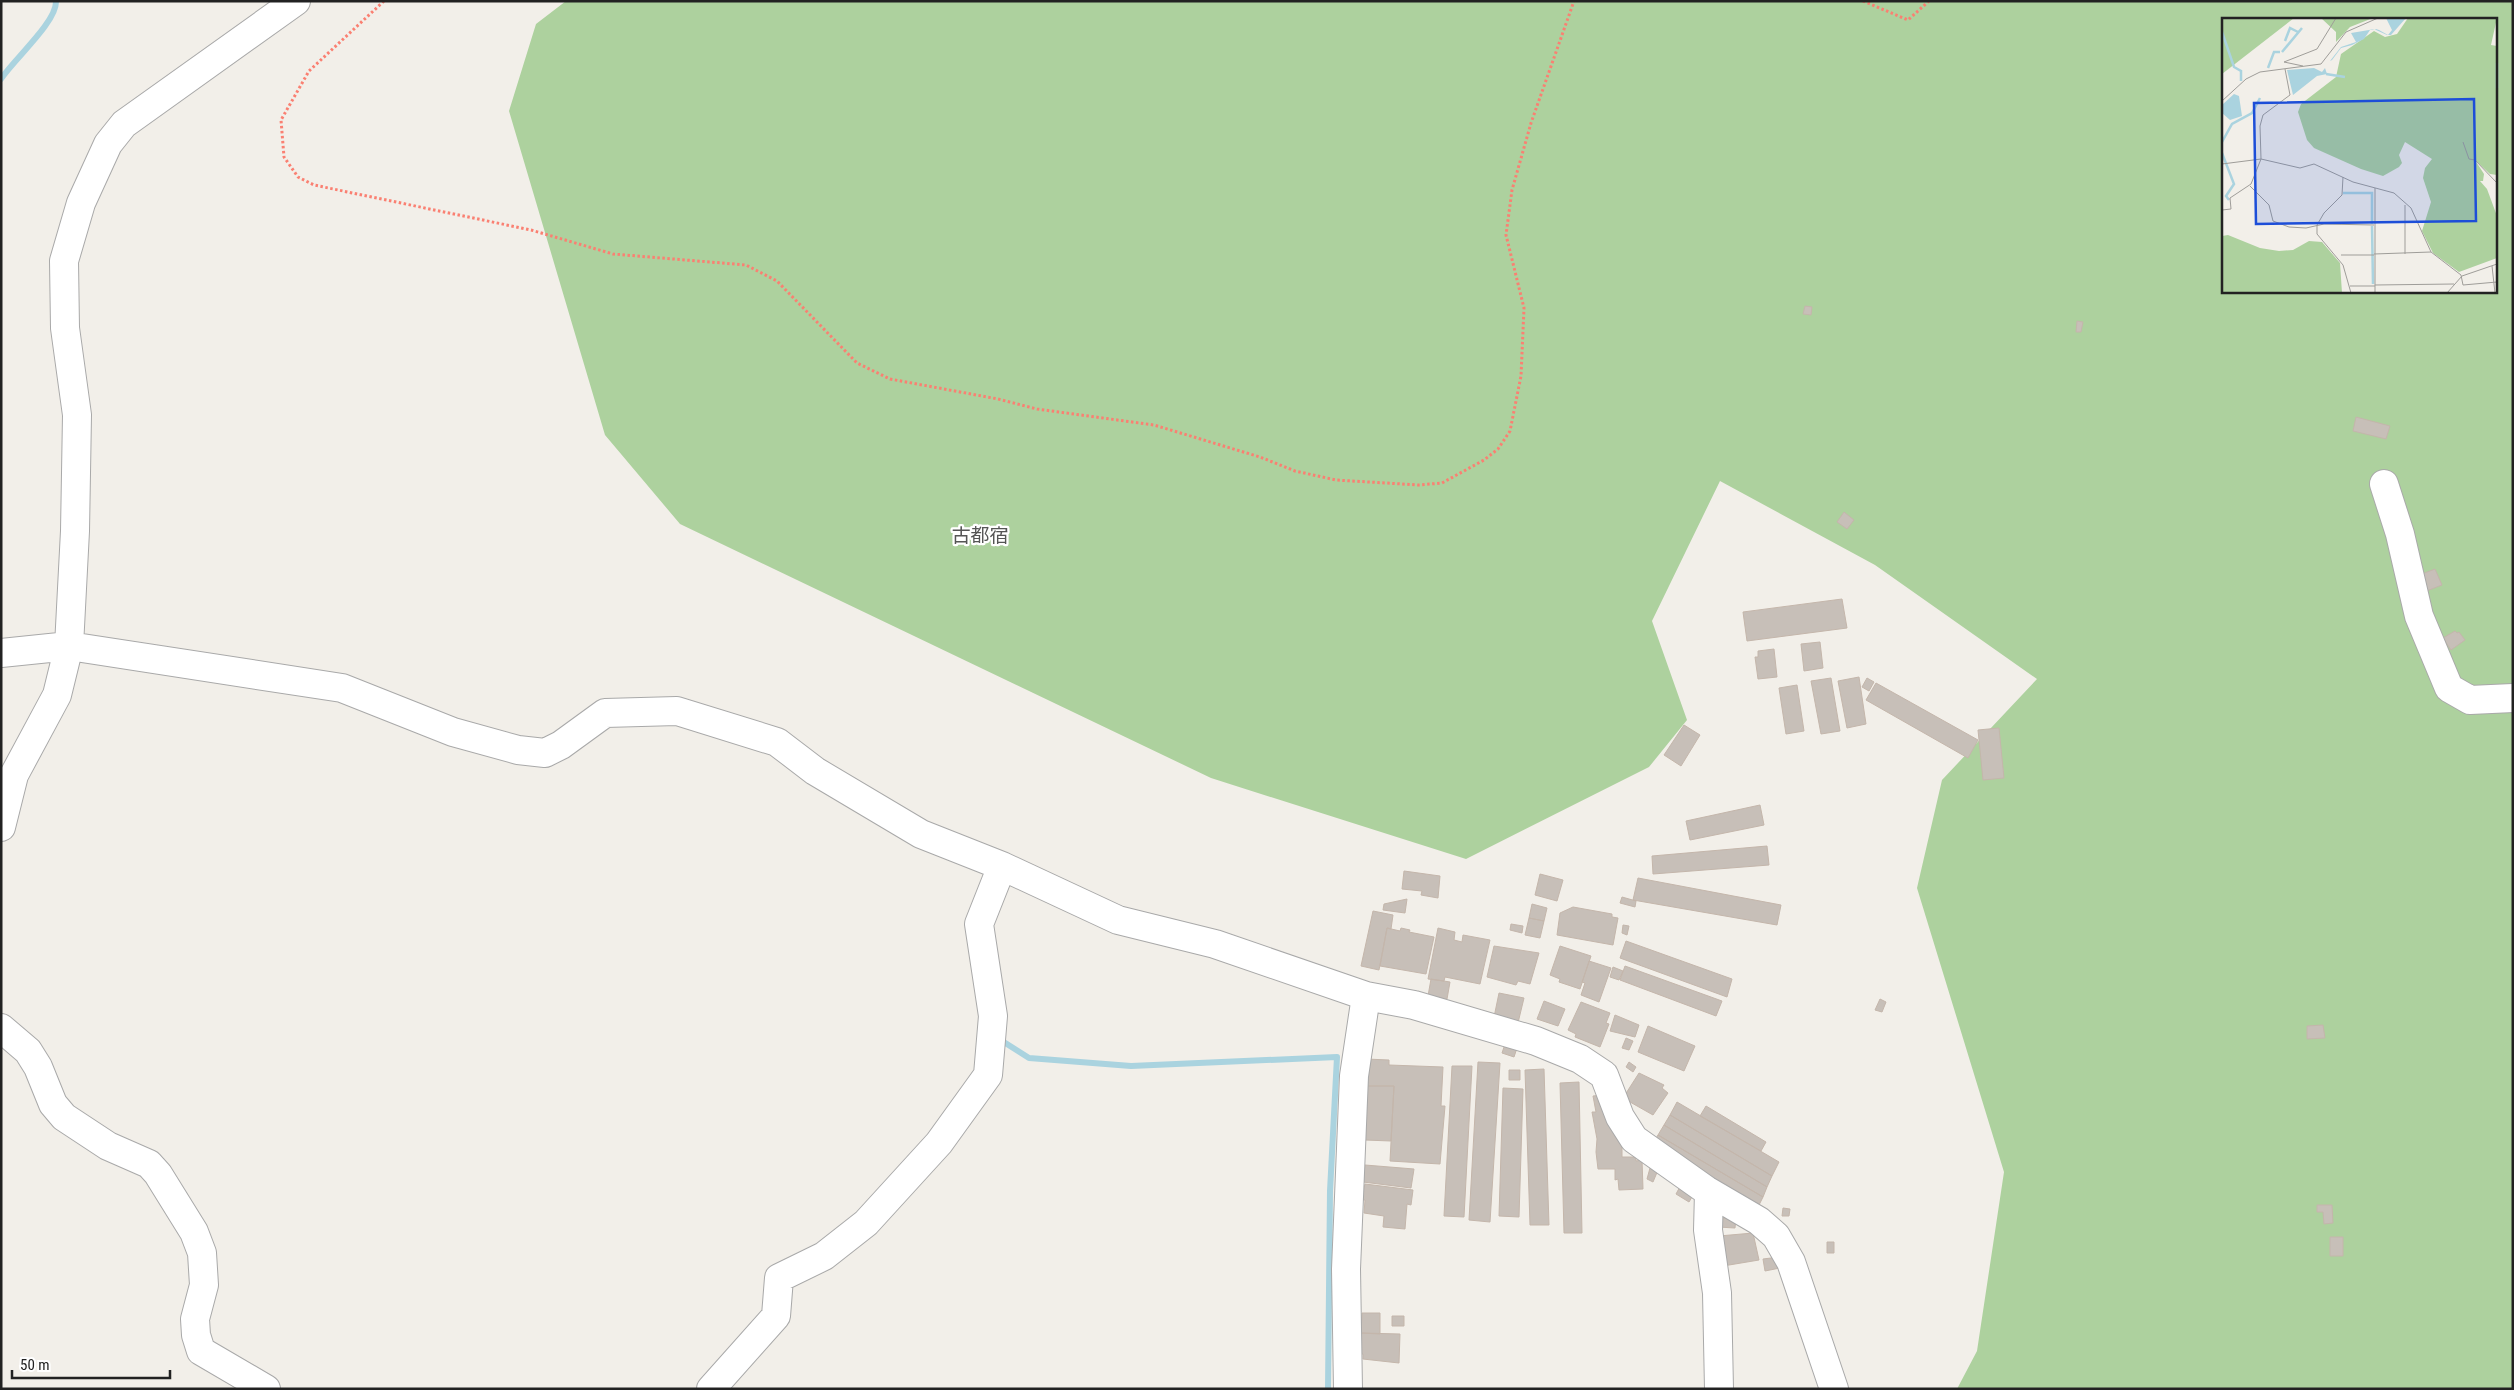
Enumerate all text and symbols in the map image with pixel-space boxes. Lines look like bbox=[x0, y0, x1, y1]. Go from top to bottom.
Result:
inset map bbox=[2222, 18, 2496, 292]
district label: 古都宿 bbox=[951, 524, 1009, 547]
scale bar bbox=[12, 1348, 170, 1380]
text: 50 m bbox=[20, 1356, 50, 1374]

